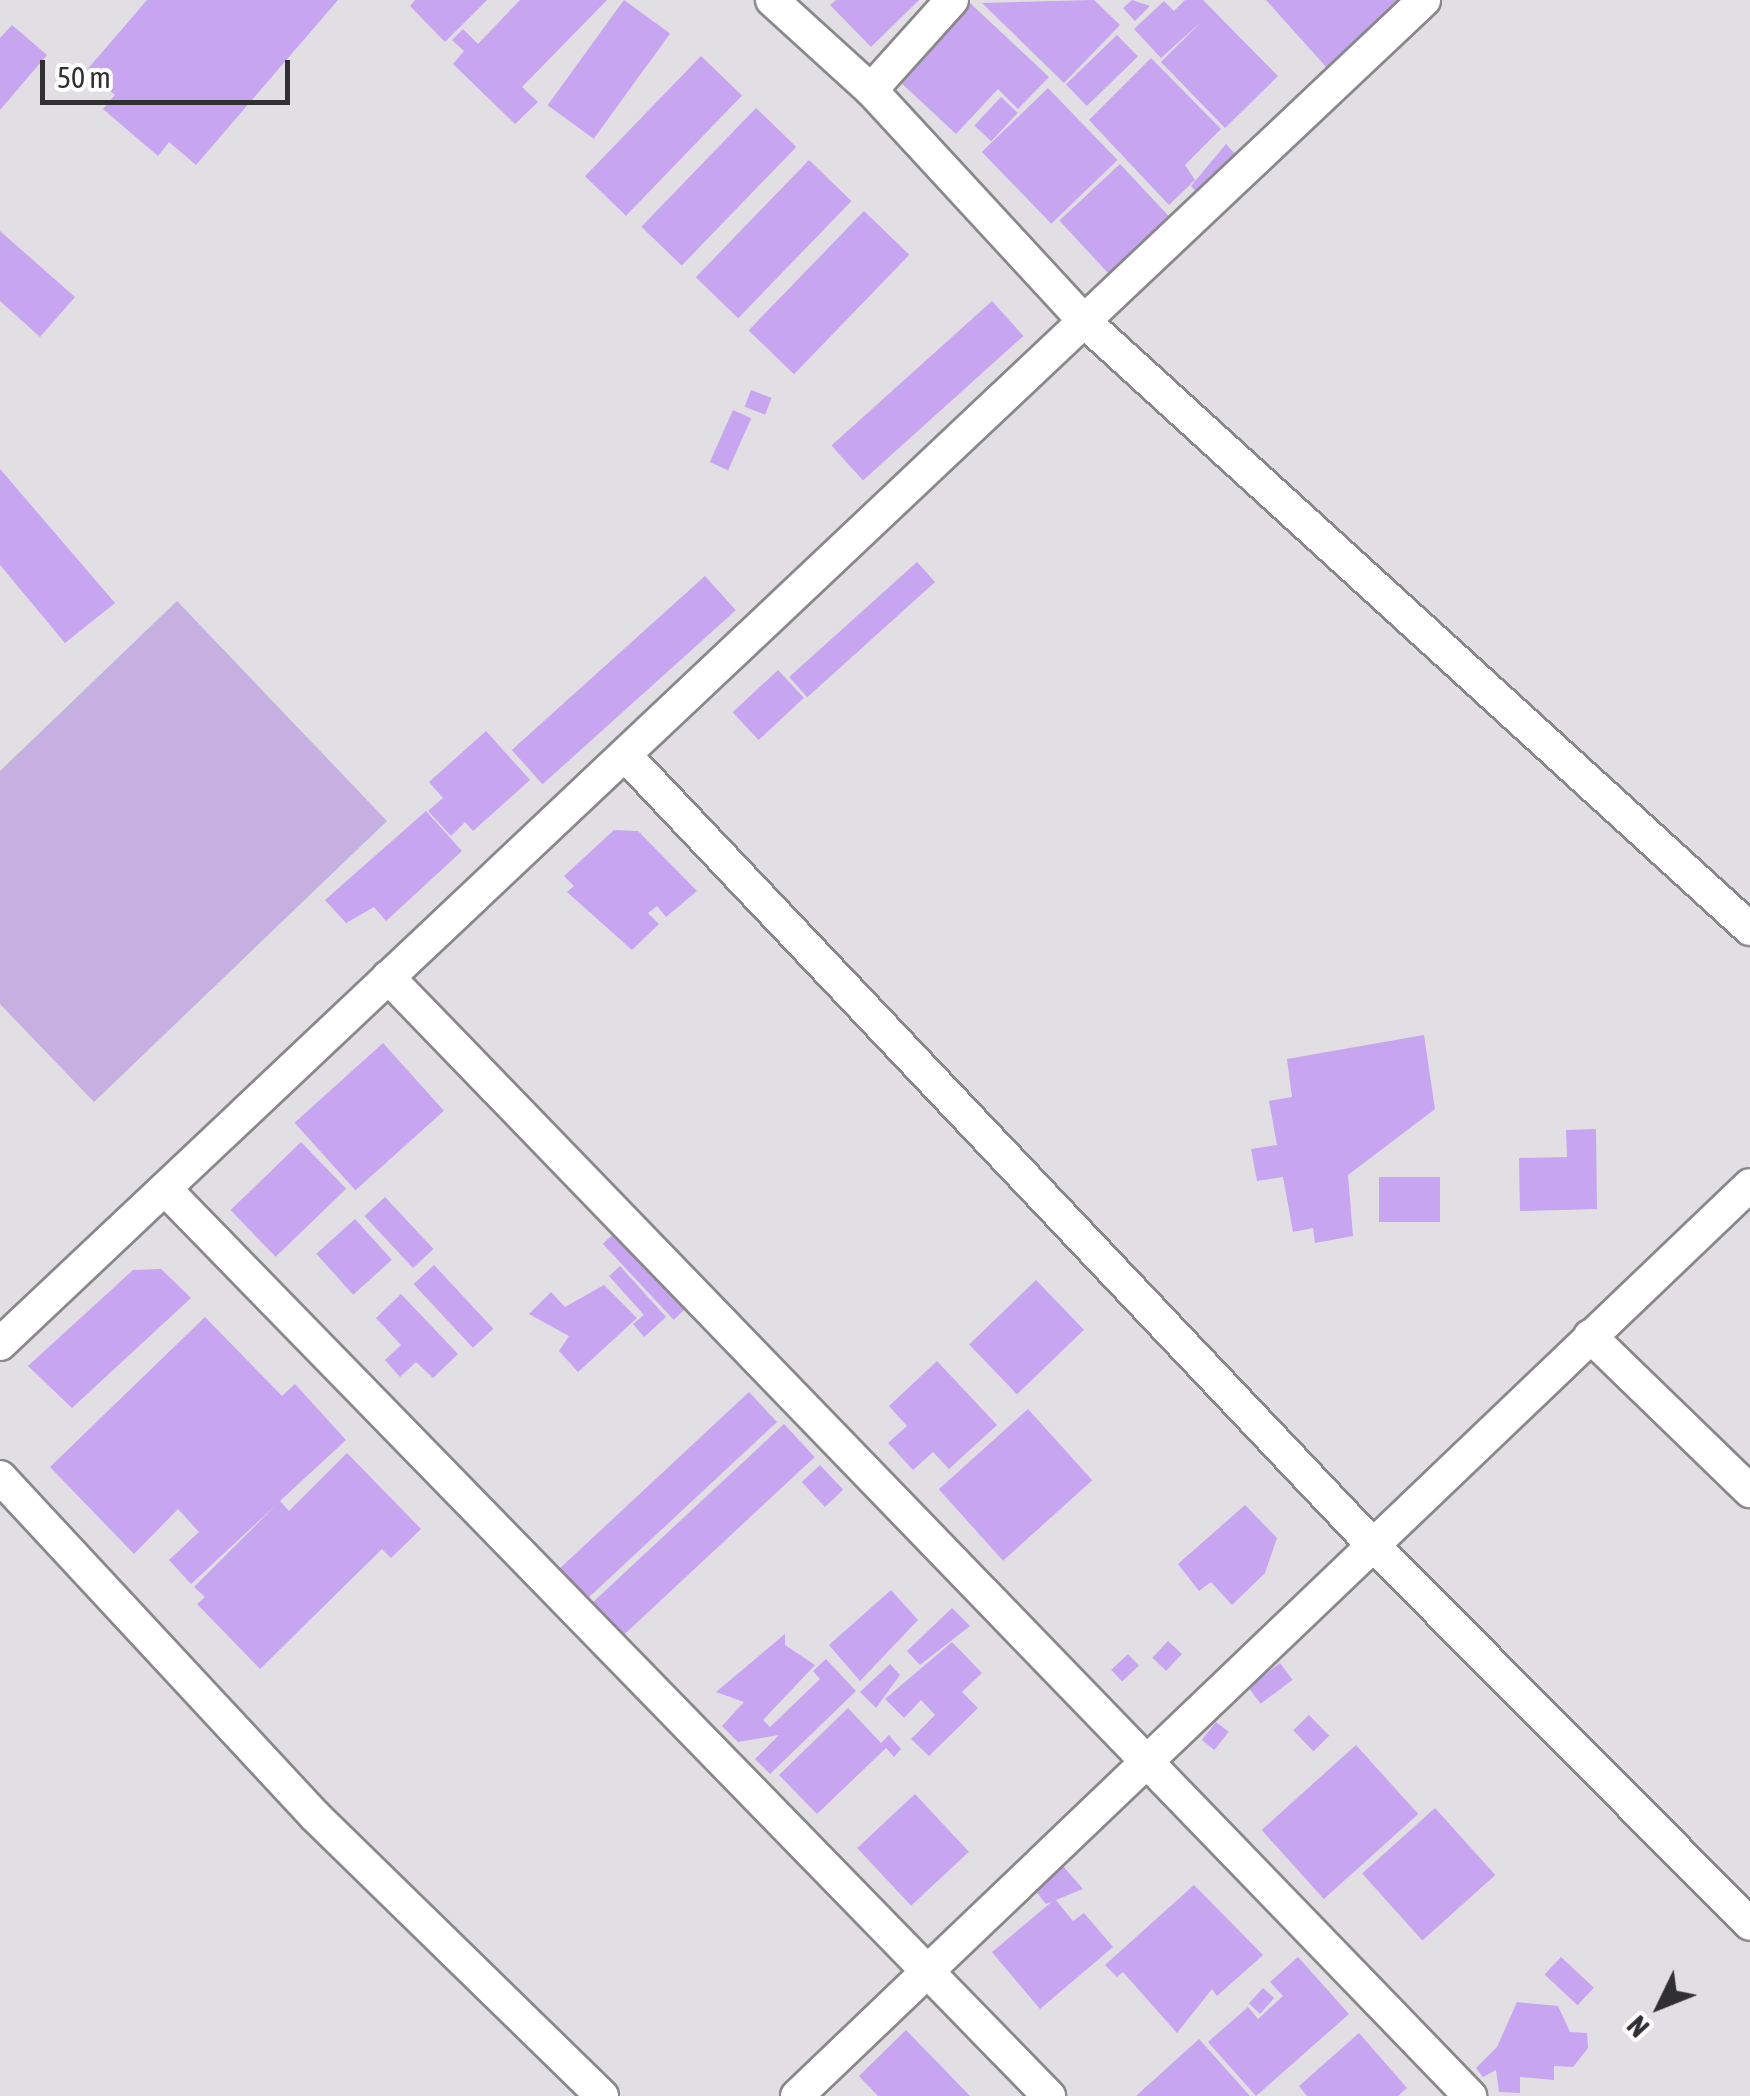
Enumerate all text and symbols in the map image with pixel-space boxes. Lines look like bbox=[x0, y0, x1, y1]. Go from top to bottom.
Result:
scale bar bbox=[45, 40, 295, 102]
text: 50 m bbox=[57, 60, 111, 94]
north arrow bbox=[1610, 1956, 1710, 2056]
text: N bbox=[1621, 2010, 1655, 2043]

